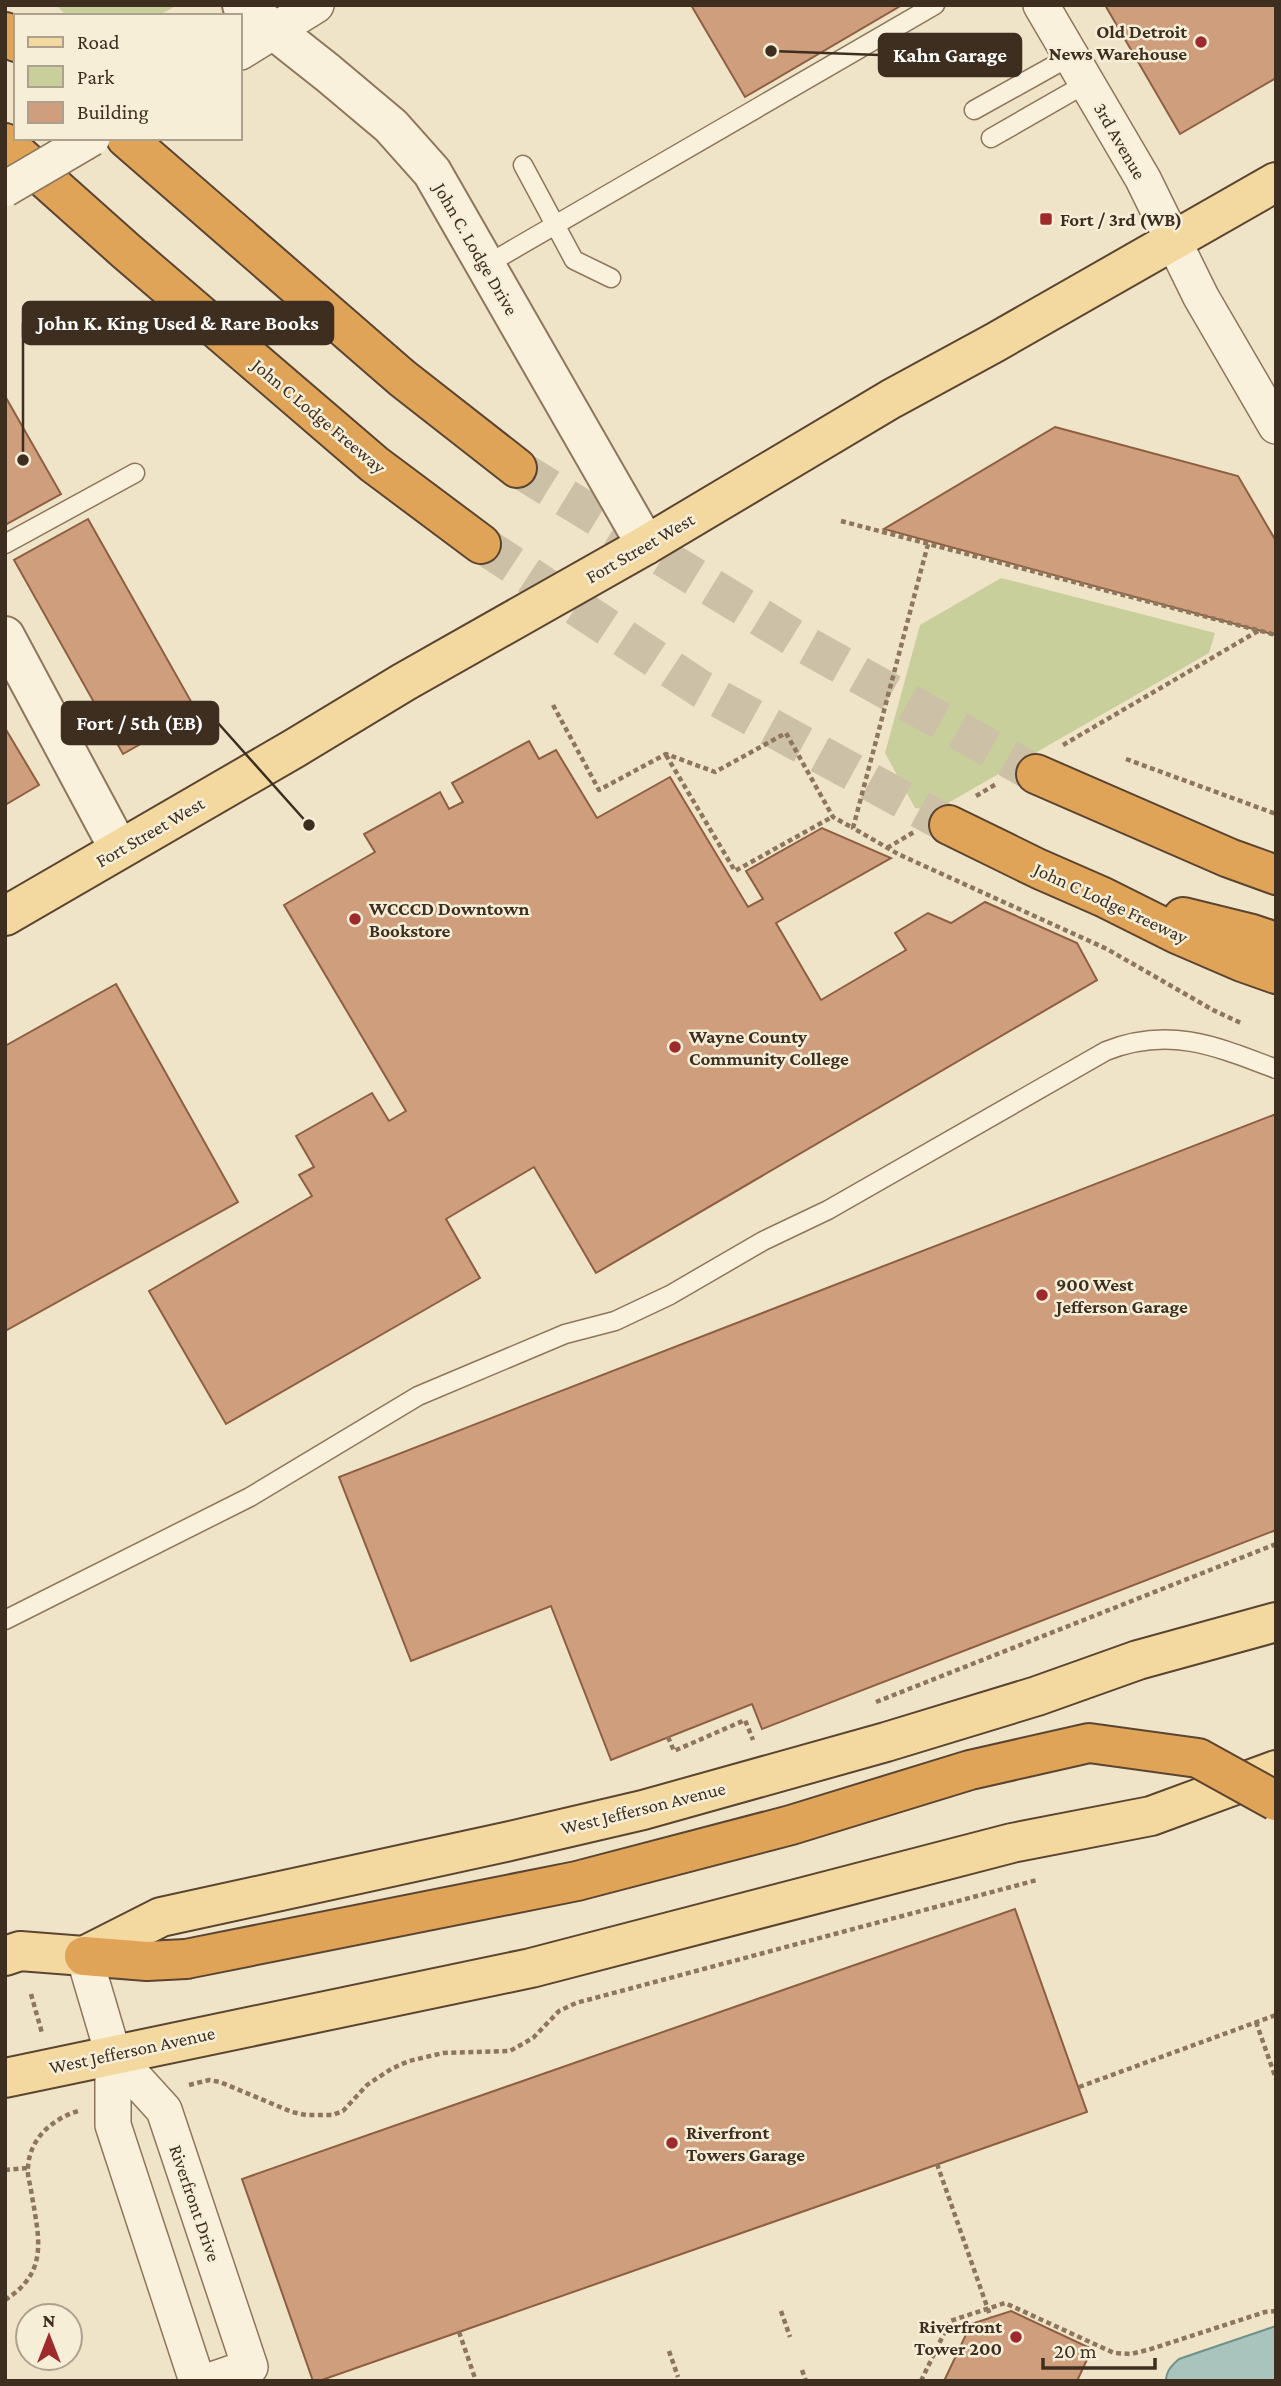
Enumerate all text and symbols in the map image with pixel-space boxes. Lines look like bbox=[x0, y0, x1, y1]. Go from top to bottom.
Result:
legend bbox=[14, 14, 242, 140]
place label: Old Detroit News Warehouse bbox=[1049, 21, 1187, 64]
text: Road bbox=[77, 30, 120, 54]
callout: Kahn Garage bbox=[879, 34, 1021, 76]
marker: Old Detroit News Warehouse bbox=[1193, 34, 1209, 50]
text: Kahn Garage bbox=[893, 43, 1007, 67]
text: Park bbox=[77, 65, 114, 89]
street label: 3rd Avenue bbox=[1090, 99, 1150, 183]
text: Building bbox=[77, 100, 149, 124]
street label: John C. Lodge Drive bbox=[429, 177, 522, 319]
place label: Fort / 3rd (WB) bbox=[1060, 209, 1182, 231]
marker: Fort / 3rd (WB) bbox=[1038, 211, 1054, 227]
callout: John K. King Used & Rare Books bbox=[23, 302, 333, 344]
text: John K. King Used & Rare Books bbox=[35, 311, 319, 335]
street label: John C Lodge Freeway bbox=[247, 353, 390, 478]
street label: Fort Street West bbox=[582, 508, 699, 588]
callout: Fort / 5th (EB) bbox=[62, 702, 218, 744]
text: Fort / 5th (EB) bbox=[76, 711, 204, 735]
street label: Fort Street West bbox=[92, 792, 209, 872]
street label: John C Lodge Freeway bbox=[1029, 857, 1191, 948]
place label: WCCCD Downtown Bookstore bbox=[368, 898, 529, 941]
marker: WCCCD Downtown Bookstore bbox=[347, 911, 363, 927]
place label: Wayne County Community College bbox=[688, 1026, 849, 1069]
marker: Wayne County Community College bbox=[667, 1039, 683, 1055]
place label: 900 West Jefferson Garage bbox=[1054, 1274, 1188, 1317]
marker: 900 West Jefferson Garage bbox=[1034, 1287, 1050, 1303]
street label: West Jefferson Avenue bbox=[558, 1777, 728, 1839]
street label: West Jefferson Avenue bbox=[47, 2022, 217, 2078]
place label: Riverfront Towers Garage bbox=[686, 2122, 805, 2165]
marker: Riverfront Towers Garage bbox=[664, 2135, 680, 2151]
street label: Riverfront Drive bbox=[165, 2142, 225, 2264]
north arrow bbox=[14, 2302, 84, 2372]
text: N bbox=[43, 2310, 56, 2331]
place label: Riverfront Tower 200 bbox=[914, 2316, 1002, 2359]
scale bar bbox=[1043, 2326, 1155, 2370]
marker: Riverfront Tower 200 bbox=[1008, 2329, 1024, 2345]
text: 20 m bbox=[1054, 2339, 1097, 2363]

